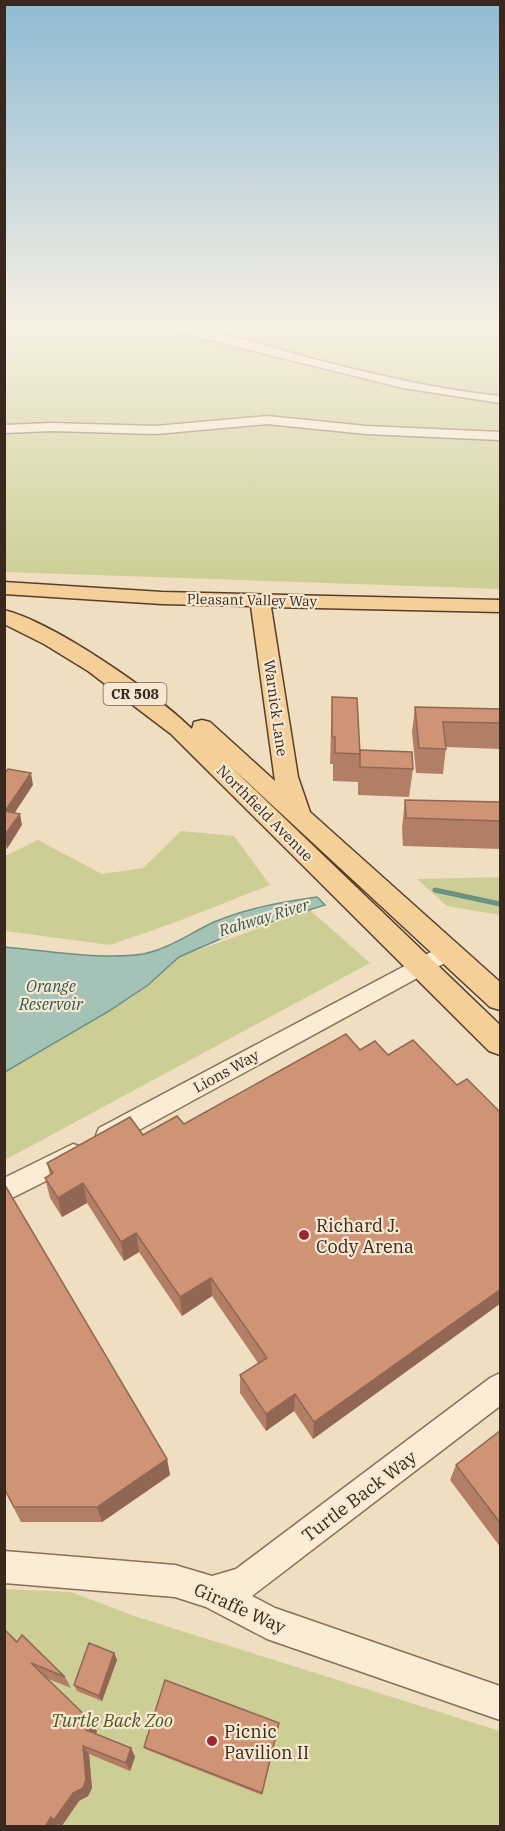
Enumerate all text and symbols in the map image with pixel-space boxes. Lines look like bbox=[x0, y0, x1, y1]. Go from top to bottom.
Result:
street label: Pleasant Valley Way bbox=[187, 590, 318, 610]
street label: Warnick Lane bbox=[260, 658, 292, 758]
road number: CR 508 bbox=[104, 683, 166, 705]
street label: Northfield Avenue bbox=[213, 761, 317, 865]
water label: Rahway River bbox=[215, 893, 313, 941]
water label: Orange Reservoir bbox=[18, 976, 84, 1014]
street label: Lions Way bbox=[190, 1045, 262, 1097]
place label: Richard J. Cody Arena bbox=[316, 1214, 414, 1258]
marker: Richard J. Cody Arena bbox=[297, 1228, 311, 1242]
street label: Turtle Back Way bbox=[297, 1445, 421, 1547]
street label: Giraffe Way bbox=[191, 1578, 290, 1639]
park label: Turtle Back Zoo bbox=[51, 1709, 173, 1732]
place label: Picnic Pavilion II bbox=[224, 1720, 309, 1764]
marker: Picnic Pavilion II bbox=[205, 1734, 219, 1748]

